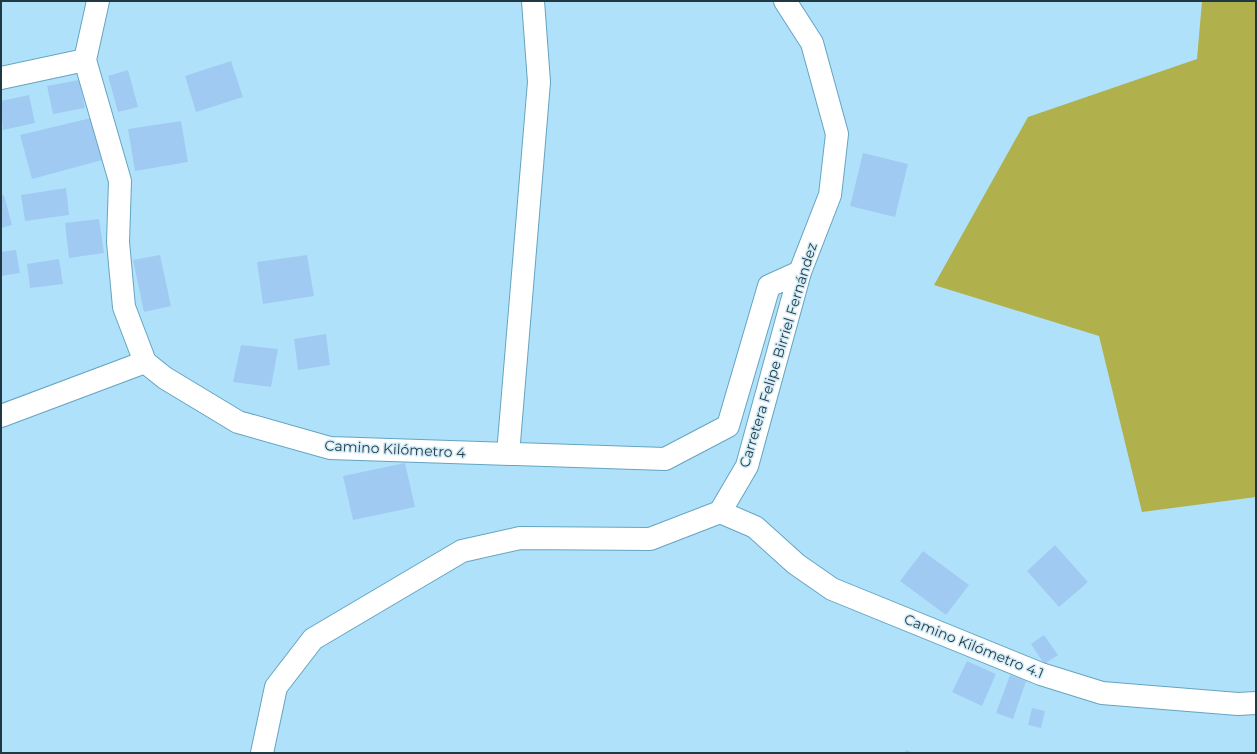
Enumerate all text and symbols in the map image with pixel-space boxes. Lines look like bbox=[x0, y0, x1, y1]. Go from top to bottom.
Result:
street label: Carretera Felipe Birriel Fernández bbox=[735, 240, 821, 470]
street label: Camino Kilómetro 4 bbox=[324, 436, 467, 462]
street label: Camino Kilómetro 4.1 bbox=[901, 610, 1047, 682]

